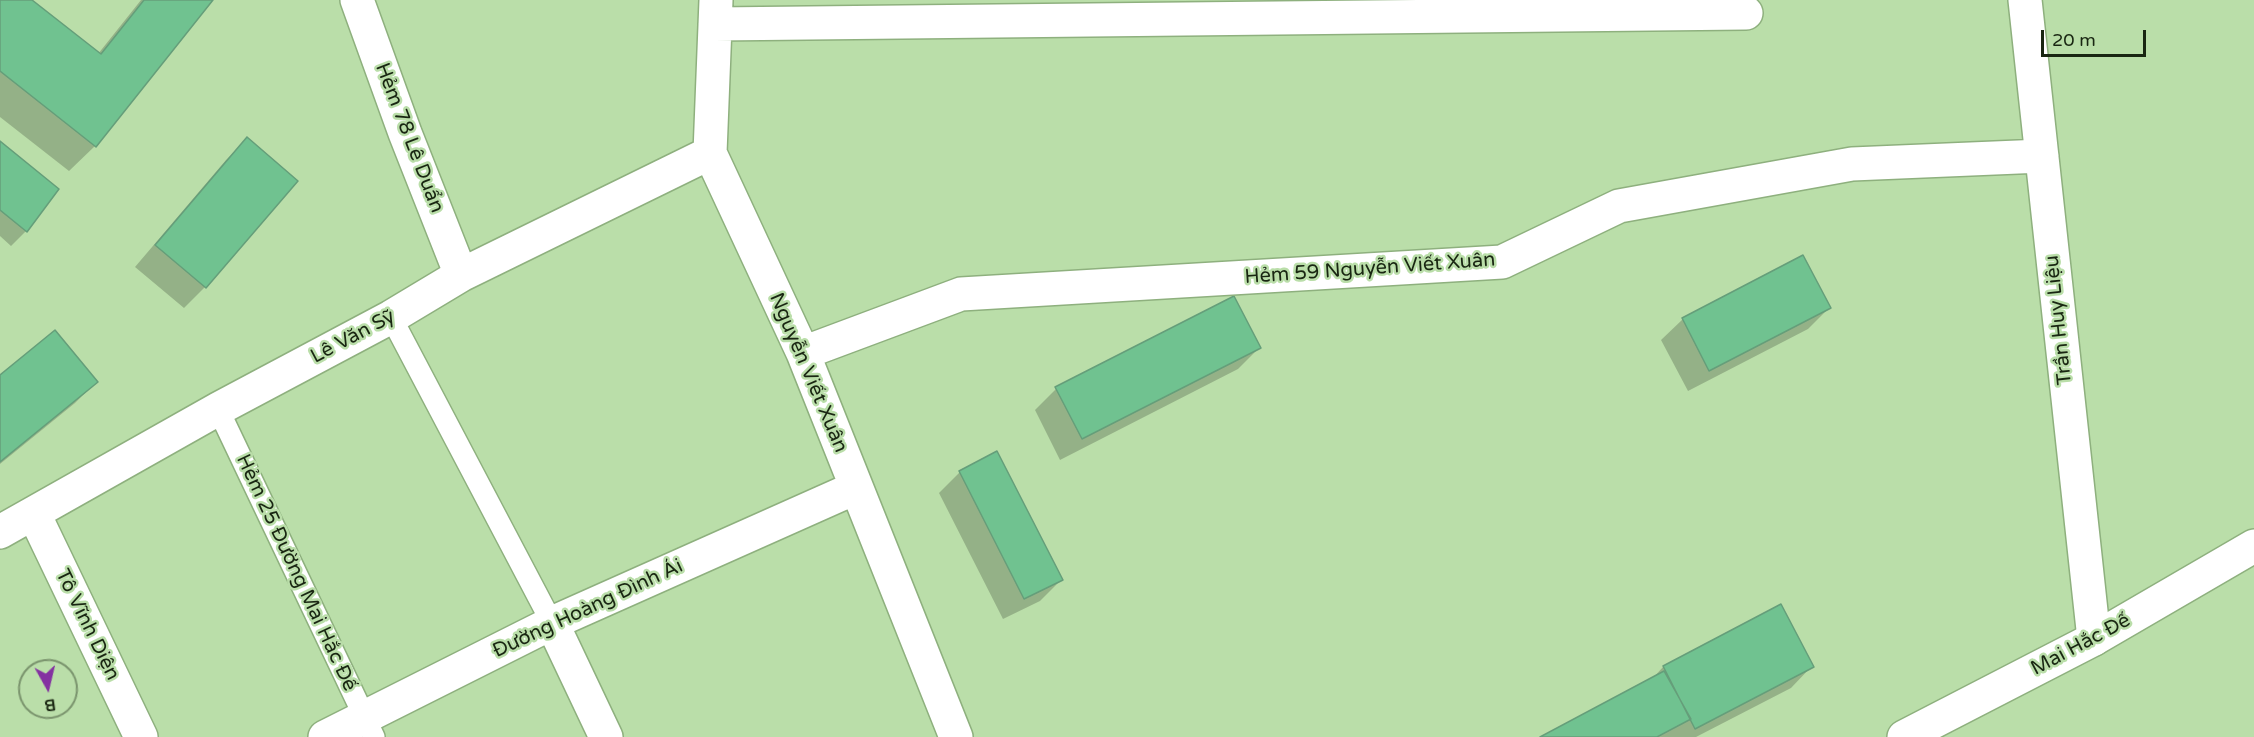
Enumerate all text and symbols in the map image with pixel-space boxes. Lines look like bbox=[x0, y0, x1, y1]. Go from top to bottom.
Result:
scale bar bbox=[2044, 18, 2149, 56]
text: 20 m bbox=[2052, 29, 2096, 51]
street label: Hẻm 78 Lê Duẩn bbox=[369, 60, 449, 216]
street label: Hẻm 59 Nguyễn Viết Xuân bbox=[1244, 248, 1496, 290]
street label: Trần Huy Liệu bbox=[2040, 254, 2078, 386]
street label: Nguyễn Viết Xuân bbox=[764, 290, 852, 456]
street label: Lê Văn Sỹ bbox=[307, 305, 399, 369]
street label: Hẻm 25 Đường Mai Hắc Đế bbox=[230, 451, 362, 695]
street label: Đường Hoàng Đình Ái bbox=[489, 554, 687, 664]
street label: Tô Vĩnh Diện bbox=[50, 565, 124, 685]
street label: Mai Hắc Đế bbox=[2027, 609, 2135, 681]
north arrow bbox=[18, 659, 78, 719]
text: B bbox=[43, 694, 57, 716]

